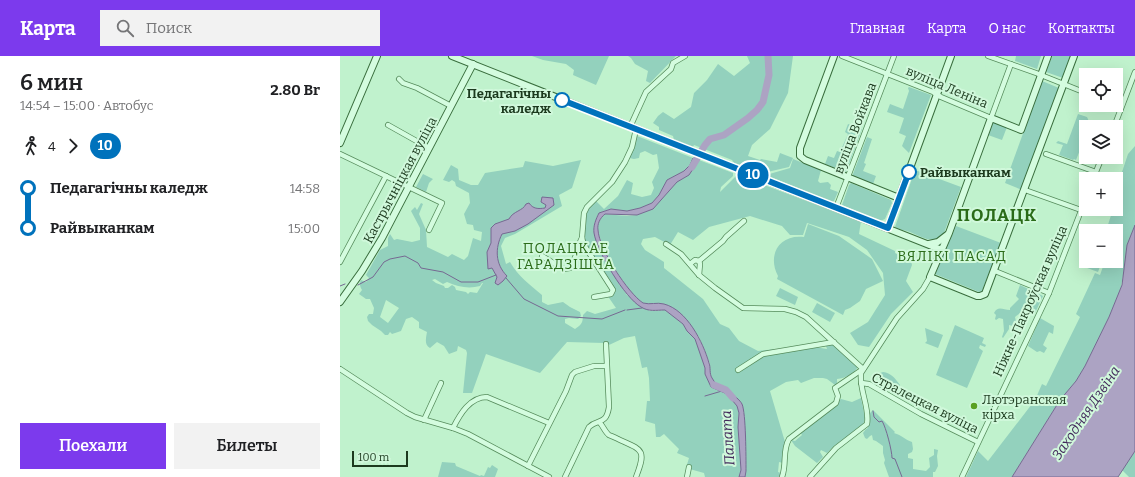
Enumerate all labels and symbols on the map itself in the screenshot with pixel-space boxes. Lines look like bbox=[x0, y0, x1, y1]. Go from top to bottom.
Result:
street label: вуліца Леніна bbox=[904, 63, 990, 111]
street label: вуліца Войкава bbox=[831, 80, 879, 176]
place label: Педагагічны каледж bbox=[467, 86, 552, 116]
marker: Педагагічны каледж bbox=[554, 92, 570, 108]
street label: Кастрычніцкая вуліца bbox=[360, 114, 440, 246]
line badge: 10 bbox=[735, 162, 771, 188]
marker: Райвыканкам bbox=[901, 164, 917, 180]
place label: Райвыканкам bbox=[920, 165, 1011, 180]
district label: ПОЛАЦК bbox=[957, 205, 1037, 226]
street label: Ніжне-Пакроўская вуліца bbox=[990, 223, 1070, 379]
district label: ПОЛАЦКАЕ ГАРАДЗІШЧА bbox=[517, 240, 615, 273]
district label: ВЯЛІКІ ПАСАД bbox=[897, 248, 1007, 265]
water label: Заходняя Дзвіна bbox=[1048, 363, 1124, 463]
street label: Стралецкая вуліца bbox=[869, 370, 981, 436]
place label: Лютэранская кірха bbox=[982, 392, 1066, 422]
marker: Лютэранская кірха bbox=[969, 401, 979, 411]
water label: Палата bbox=[718, 410, 738, 466]
scale bar bbox=[352, 449, 408, 468]

